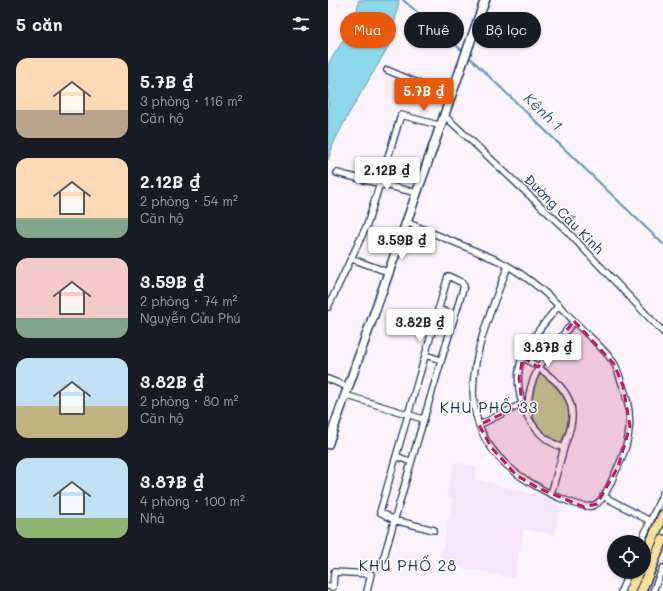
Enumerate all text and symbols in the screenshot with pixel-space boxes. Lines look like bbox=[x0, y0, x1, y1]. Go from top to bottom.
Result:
chip: Mua bbox=[340, 12, 396, 48]
chip: Thuê bbox=[404, 12, 464, 48]
chip: Bộ lọc bbox=[472, 12, 541, 48]
text: 5 căn bbox=[16, 13, 62, 35]
icon: filters bbox=[290, 13, 312, 35]
text: 5.7B ₫ bbox=[140, 70, 194, 92]
icon: home bbox=[48, 74, 96, 122]
pin: 5.7B ₫ bbox=[391, 78, 457, 112]
text: 5.7B ₫ bbox=[403, 82, 445, 99]
water label: Kênh 1 bbox=[520, 88, 567, 135]
text: 3 phòng · 116 m² bbox=[140, 92, 242, 109]
text: Căn hộ bbox=[140, 109, 184, 126]
pin: 2.12B ₫ bbox=[350, 157, 424, 191]
text: 2.12B ₫ bbox=[364, 161, 410, 178]
text: 2.12B ₫ bbox=[140, 170, 201, 192]
street label: Đường Cầu Kinh bbox=[520, 170, 609, 258]
icon: home bbox=[48, 174, 96, 222]
text: 2 phòng · 54 m² bbox=[140, 192, 238, 209]
text: Căn hộ bbox=[140, 209, 184, 226]
pin: 3.59B ₫ bbox=[365, 227, 439, 261]
text: 3.59B ₫ bbox=[377, 231, 427, 248]
text: 3.59B ₫ bbox=[140, 270, 205, 292]
icon: home bbox=[48, 274, 96, 322]
text: 2 phòng · 74 m² bbox=[140, 292, 238, 309]
text: Nguyễn Cửu Phú bbox=[140, 309, 241, 326]
pin: 3.82B ₫ bbox=[383, 309, 457, 343]
text: 3.82B ₫ bbox=[395, 313, 445, 330]
pin: 3.87B ₫ bbox=[511, 334, 585, 368]
text: 3.87B ₫ bbox=[523, 338, 573, 355]
text: 3.82B ₫ bbox=[140, 370, 205, 392]
icon: home bbox=[48, 374, 96, 422]
text: 2 phòng · 80 m² bbox=[140, 392, 239, 409]
district label: KHU PHỐ 33 bbox=[440, 397, 538, 417]
text: Căn hộ bbox=[140, 409, 184, 426]
text: 3.87B ₫ bbox=[140, 470, 205, 492]
icon: home bbox=[48, 474, 96, 522]
text: 4 phòng · 100 m² bbox=[140, 492, 245, 509]
text: Nhà bbox=[140, 509, 165, 526]
map controls bbox=[607, 535, 651, 579]
button: locate bbox=[607, 535, 651, 579]
district label: KHU PHỐ 28 bbox=[359, 555, 457, 575]

